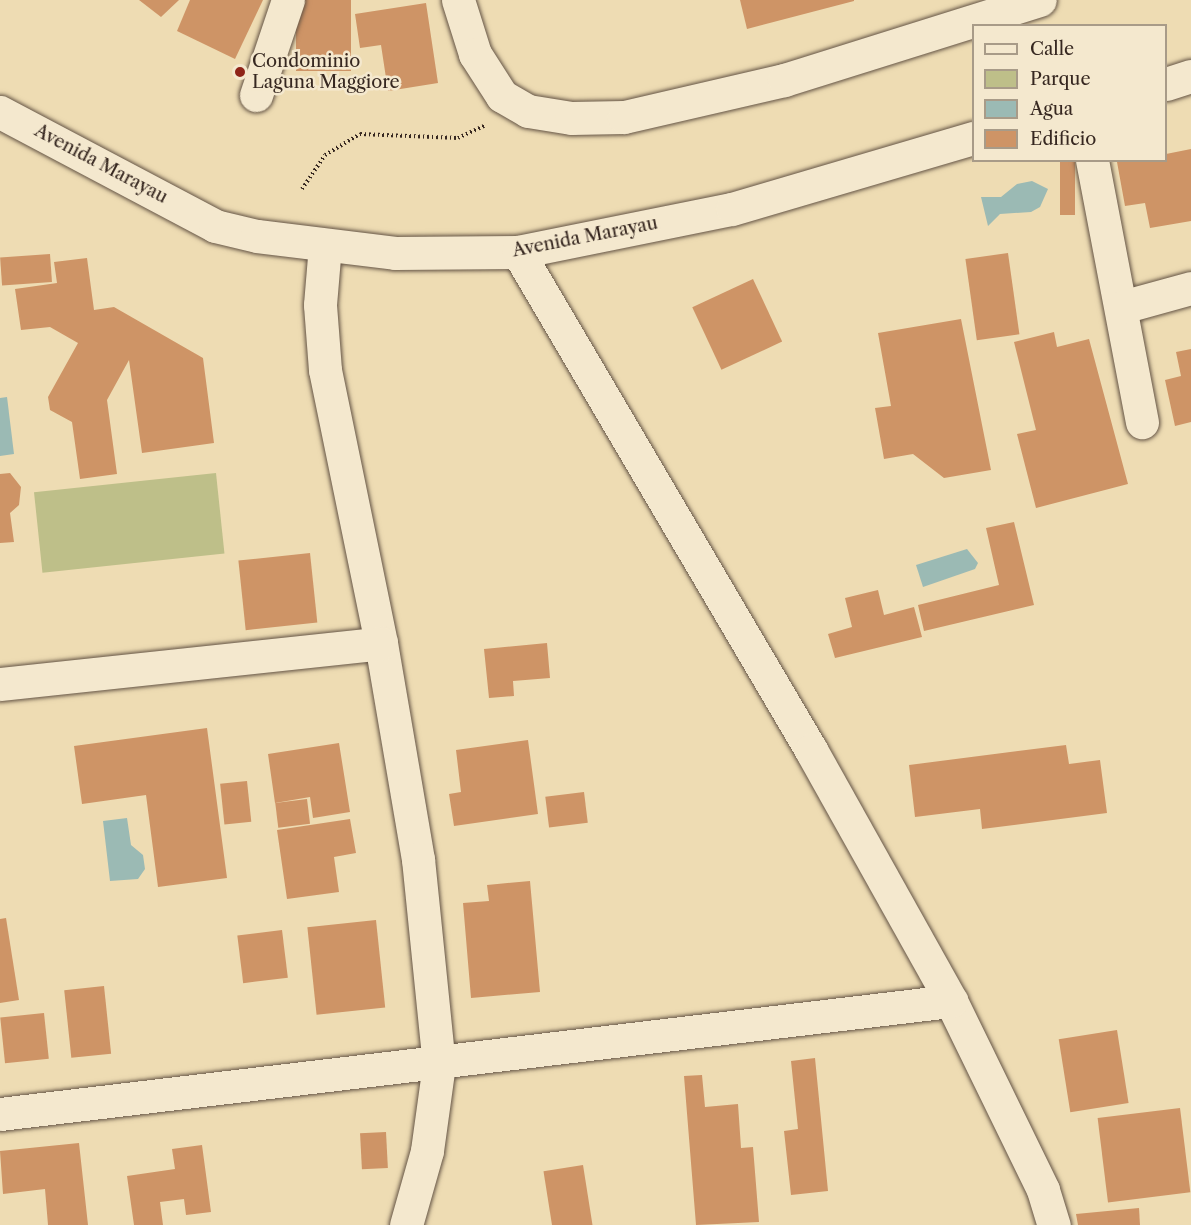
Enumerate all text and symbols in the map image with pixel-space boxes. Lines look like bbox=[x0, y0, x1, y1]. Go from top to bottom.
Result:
legend bbox=[972, 24, 1167, 162]
text: Calle bbox=[1030, 38, 1074, 60]
place label: Condominio Laguna Maggiore bbox=[252, 51, 400, 94]
marker: Condominio Laguna Maggiore bbox=[233, 65, 247, 79]
text: Parque bbox=[1030, 68, 1091, 90]
text: Agua bbox=[1030, 98, 1073, 120]
street label: Avenida Marayau bbox=[31, 120, 171, 208]
text: Edificio bbox=[1030, 128, 1096, 150]
street label: Avenida Marayau bbox=[510, 212, 660, 262]

